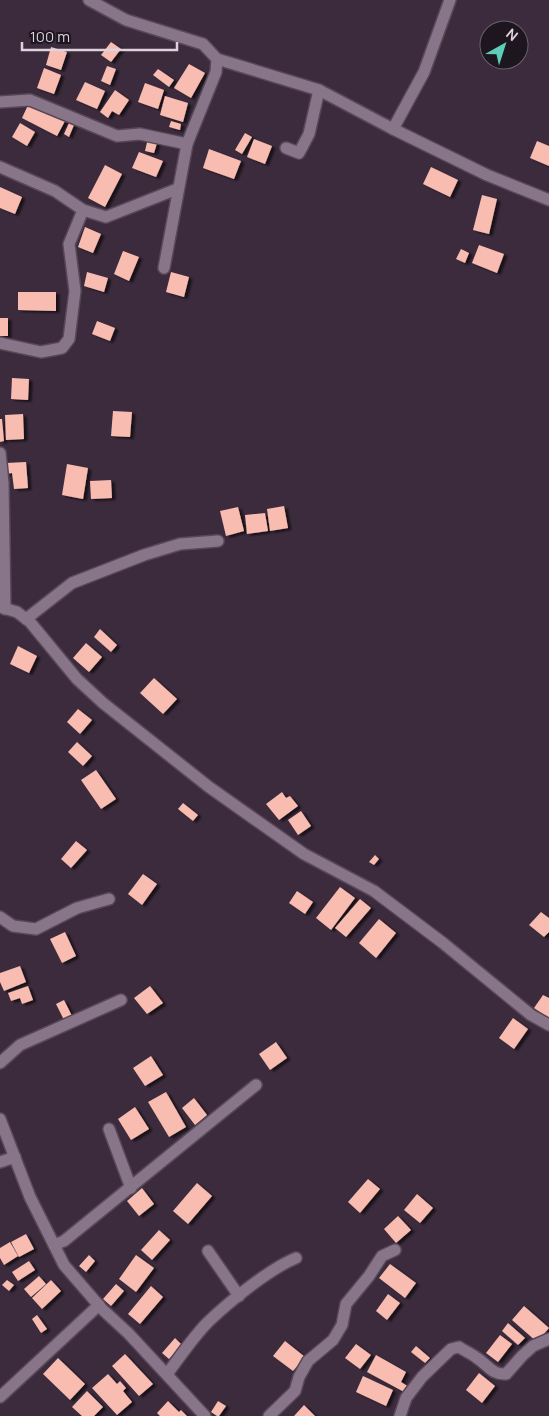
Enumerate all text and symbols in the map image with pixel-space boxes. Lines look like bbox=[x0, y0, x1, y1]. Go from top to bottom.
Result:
scale bar bbox=[22, 20, 178, 52]
north arrow bbox=[479, 20, 529, 70]
text: N bbox=[503, 24, 522, 45]
text: 100 m bbox=[30, 26, 70, 47]

